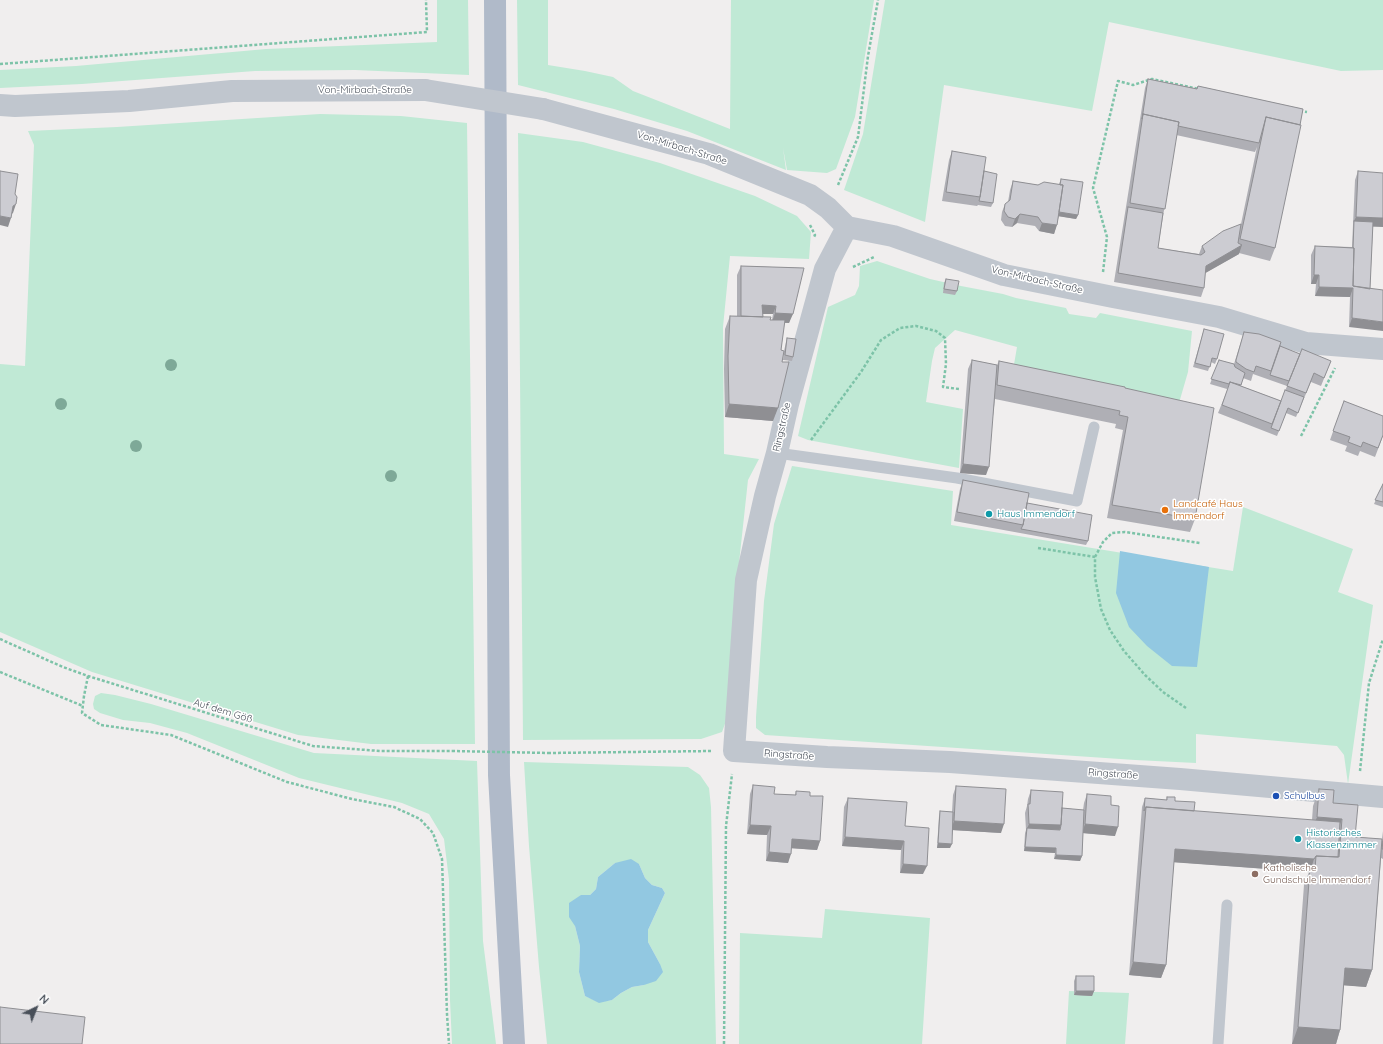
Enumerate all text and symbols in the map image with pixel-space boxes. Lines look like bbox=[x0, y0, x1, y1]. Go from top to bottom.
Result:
street label: Von-Mirbach-Straße bbox=[318, 84, 412, 96]
street label: Von-Mirbach-Straße bbox=[635, 129, 729, 167]
street label: Von-Mirbach-Straße bbox=[990, 264, 1084, 296]
street label: Ringstraße bbox=[770, 401, 794, 453]
place label: Landcafé Haus Immendorf bbox=[1173, 498, 1243, 522]
marker: Landcafé Haus Immendorf bbox=[1160, 505, 1170, 515]
place label: Haus Immendorf bbox=[997, 508, 1075, 520]
marker: Haus Immendorf bbox=[984, 509, 994, 519]
street label: Auf dem Göß bbox=[192, 696, 254, 726]
street label: Ringstraße bbox=[763, 747, 815, 763]
street label: Ringstraße bbox=[1087, 766, 1139, 782]
place label: Schulbus bbox=[1284, 790, 1325, 802]
marker: Schulbus bbox=[1271, 791, 1281, 801]
place label: Historisches Klassenzimmer bbox=[1306, 827, 1377, 850]
marker: Historisches Klassenzimmer bbox=[1293, 834, 1303, 844]
place label: Katholische Gundschule Immendorf bbox=[1263, 862, 1371, 886]
marker: Katholische Gundschule Immendorf bbox=[1250, 869, 1260, 879]
north arrow bbox=[16, 988, 56, 1028]
text: N bbox=[36, 991, 52, 1007]

